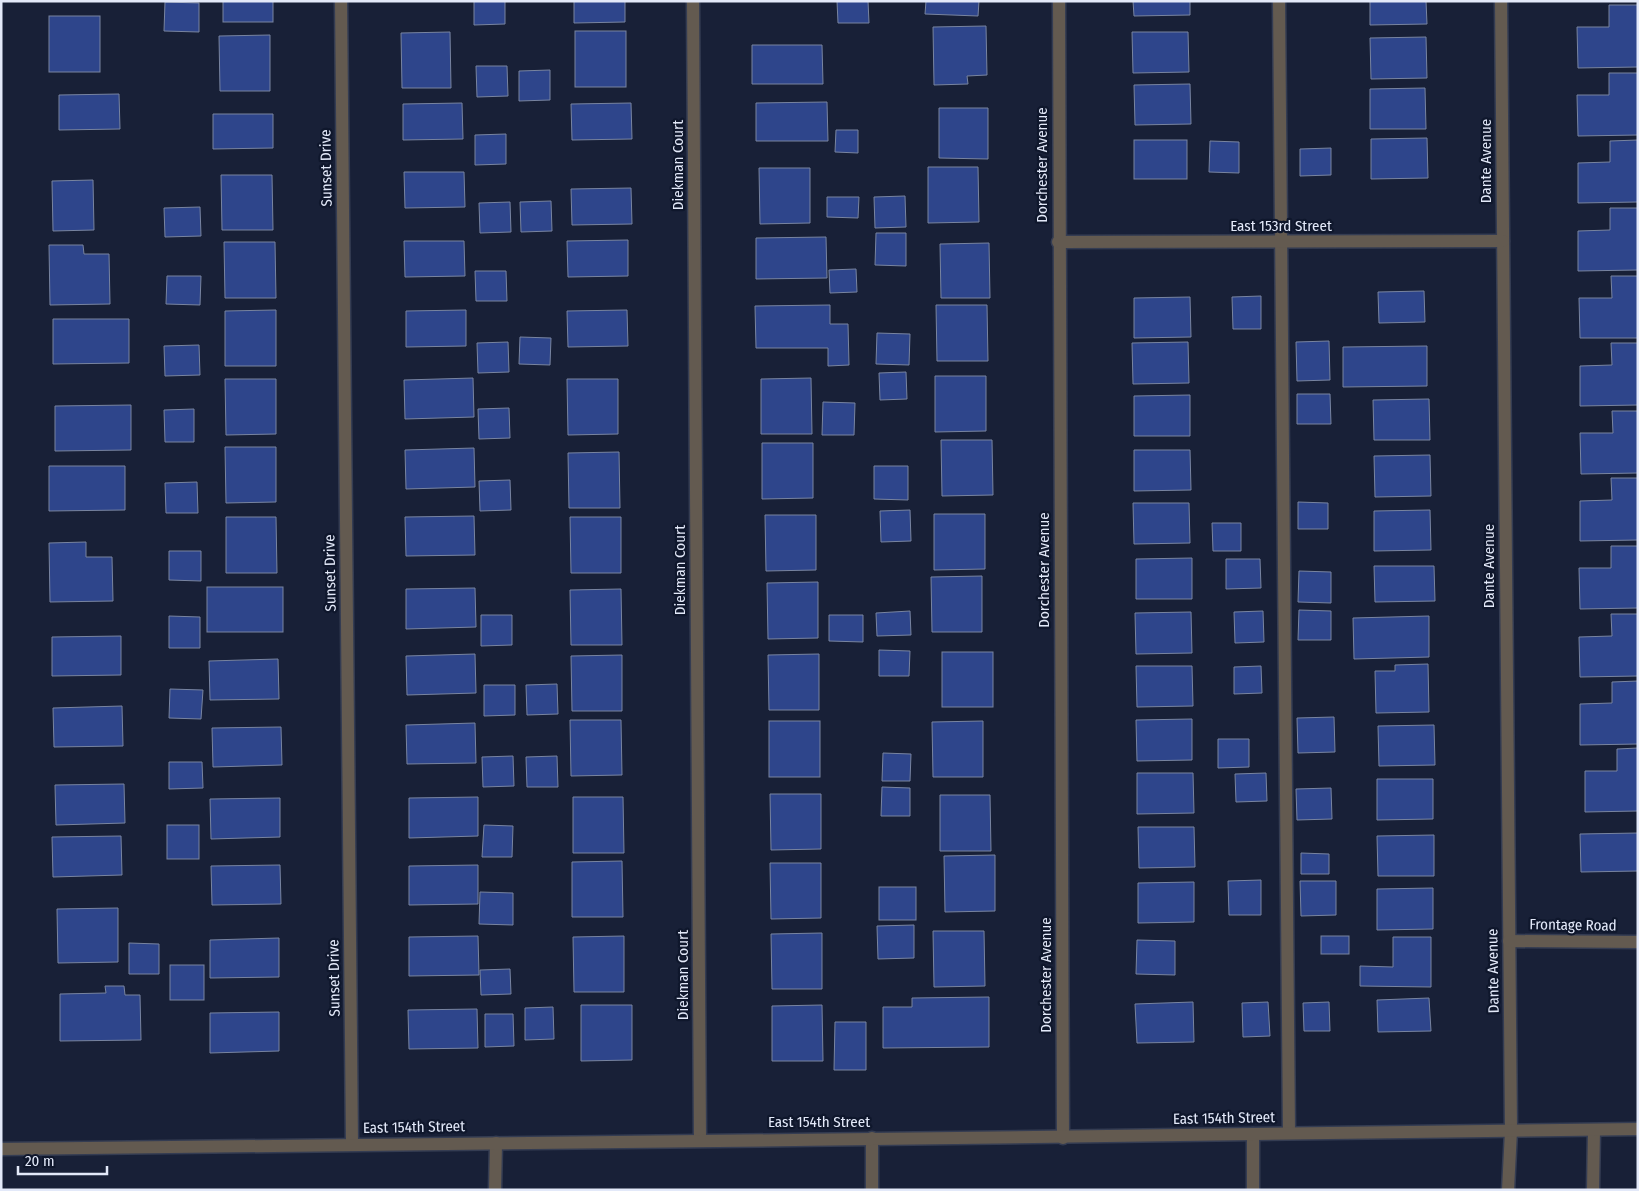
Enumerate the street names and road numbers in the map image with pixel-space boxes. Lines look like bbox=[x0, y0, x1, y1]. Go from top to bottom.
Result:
street label: Dorchester Avenue bbox=[1033, 107, 1051, 223]
street label: Dante Avenue bbox=[1477, 119, 1495, 203]
street label: Diekman Court bbox=[669, 120, 687, 210]
street label: Sunset Drive bbox=[316, 129, 336, 207]
street label: East 153rd Street bbox=[1230, 217, 1332, 235]
street label: Dorchester Avenue bbox=[1035, 512, 1053, 628]
street label: Dante Avenue bbox=[1480, 524, 1498, 608]
street label: Diekman Court bbox=[671, 525, 689, 615]
street label: Sunset Drive bbox=[320, 534, 340, 612]
street label: Frontage Road bbox=[1529, 915, 1617, 935]
street label: Dorchester Avenue bbox=[1037, 917, 1055, 1033]
street label: Dante Avenue bbox=[1483, 929, 1503, 1013]
street label: Diekman Court bbox=[674, 930, 692, 1020]
street label: Sunset Drive bbox=[324, 939, 344, 1017]
street label: East 154th Street bbox=[1173, 1108, 1275, 1128]
street label: East 154th Street bbox=[768, 1113, 870, 1131]
street label: East 154th Street bbox=[363, 1117, 465, 1137]

